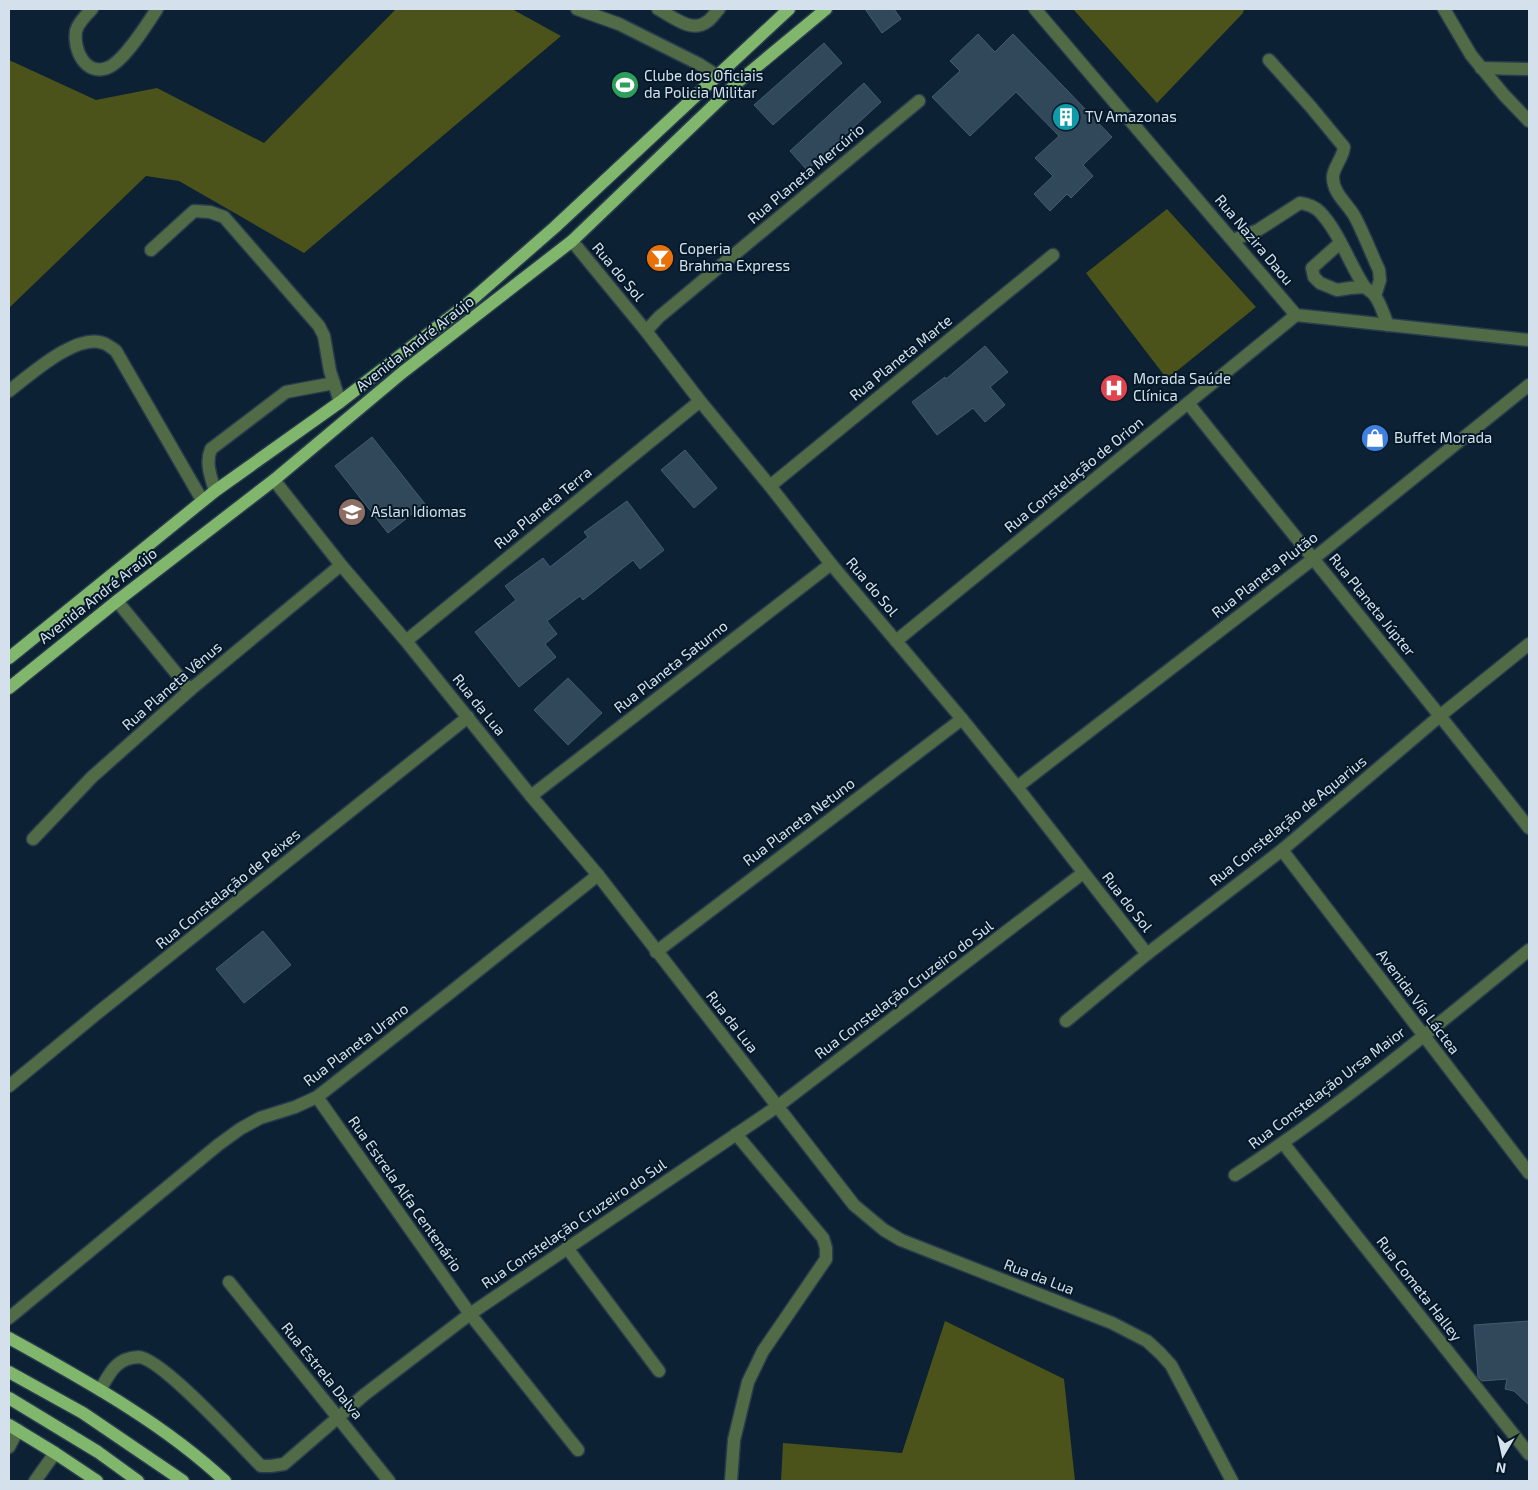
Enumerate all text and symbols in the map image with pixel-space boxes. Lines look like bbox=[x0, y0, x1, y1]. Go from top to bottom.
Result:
place label: Clube dos Oficiais da Policia Militar bbox=[644, 66, 763, 101]
sports icon: Clube dos Oficiais da Policia Militar bbox=[610, 70, 640, 100]
building icon: TV Amazonas bbox=[1051, 102, 1081, 132]
place label: TV Amazonas bbox=[1085, 107, 1177, 125]
street label: Rua Planeta Mercúrio bbox=[744, 119, 867, 227]
street label: Rua Nazira Daou bbox=[1212, 191, 1298, 288]
street label: Rua do Sol bbox=[589, 238, 649, 305]
place label: Coperia Brahma Express bbox=[679, 239, 790, 274]
bar icon: Coperia Brahma Express bbox=[645, 243, 675, 273]
street label: Avenida André Araújo bbox=[352, 291, 478, 396]
street label: Rua Planeta Marte bbox=[846, 311, 955, 404]
place label: Morada Saúde Clínica bbox=[1133, 369, 1231, 404]
hospital icon: Morada Saúde Clínica bbox=[1099, 373, 1129, 403]
street label: Rua Constelação de Orion bbox=[1000, 413, 1147, 537]
shop icon: Buffet Morada bbox=[1360, 423, 1390, 453]
place label: Buffet Morada bbox=[1394, 428, 1492, 446]
street label: Rua Planeta Terra bbox=[490, 462, 595, 552]
school or university icon: Aslan Idiomas bbox=[337, 497, 367, 527]
place label: Aslan Idiomas bbox=[371, 502, 466, 520]
street label: Rua Planeta Plutão bbox=[1208, 527, 1321, 621]
street label: Avenida André Araújo bbox=[35, 543, 161, 648]
street label: Rua Planeta Júpter bbox=[1326, 549, 1420, 659]
street label: Rua do Sol bbox=[843, 553, 903, 620]
street label: Rua Planeta Saturno bbox=[610, 616, 731, 716]
street label: Rua Planeta Vênus bbox=[118, 637, 225, 733]
street label: Rua da Lua bbox=[449, 670, 510, 739]
street label: Rua Constelação de Aquarius bbox=[1205, 751, 1370, 890]
street label: Rua Planeta Netuno bbox=[739, 773, 858, 869]
street label: Rua Constelação de Peixes bbox=[152, 824, 304, 953]
street label: Rua do Sol bbox=[1099, 868, 1157, 935]
street label: Rua Constelação Cruzeiro do Sul bbox=[811, 916, 997, 1063]
street label: Avenida Vía Láctea bbox=[1373, 945, 1464, 1058]
street label: Rua da Lua bbox=[703, 987, 763, 1056]
street label: Rua Planeta Urano bbox=[299, 999, 411, 1089]
street label: Rua Constelação Ursa Maior bbox=[1244, 1022, 1409, 1153]
street label: Rua Estrela Alfa Centenário bbox=[345, 1112, 467, 1275]
street label: Rua Constelação Cruzeiro do Sul bbox=[478, 1154, 670, 1293]
street label: Rua Cometa Halley bbox=[1373, 1232, 1466, 1344]
street label: Rua da Lua bbox=[1002, 1254, 1077, 1298]
street label: Rua Estrela Dalva bbox=[278, 1318, 367, 1422]
north arrow bbox=[1478, 1430, 1528, 1480]
text: N bbox=[1495, 1459, 1507, 1478]

